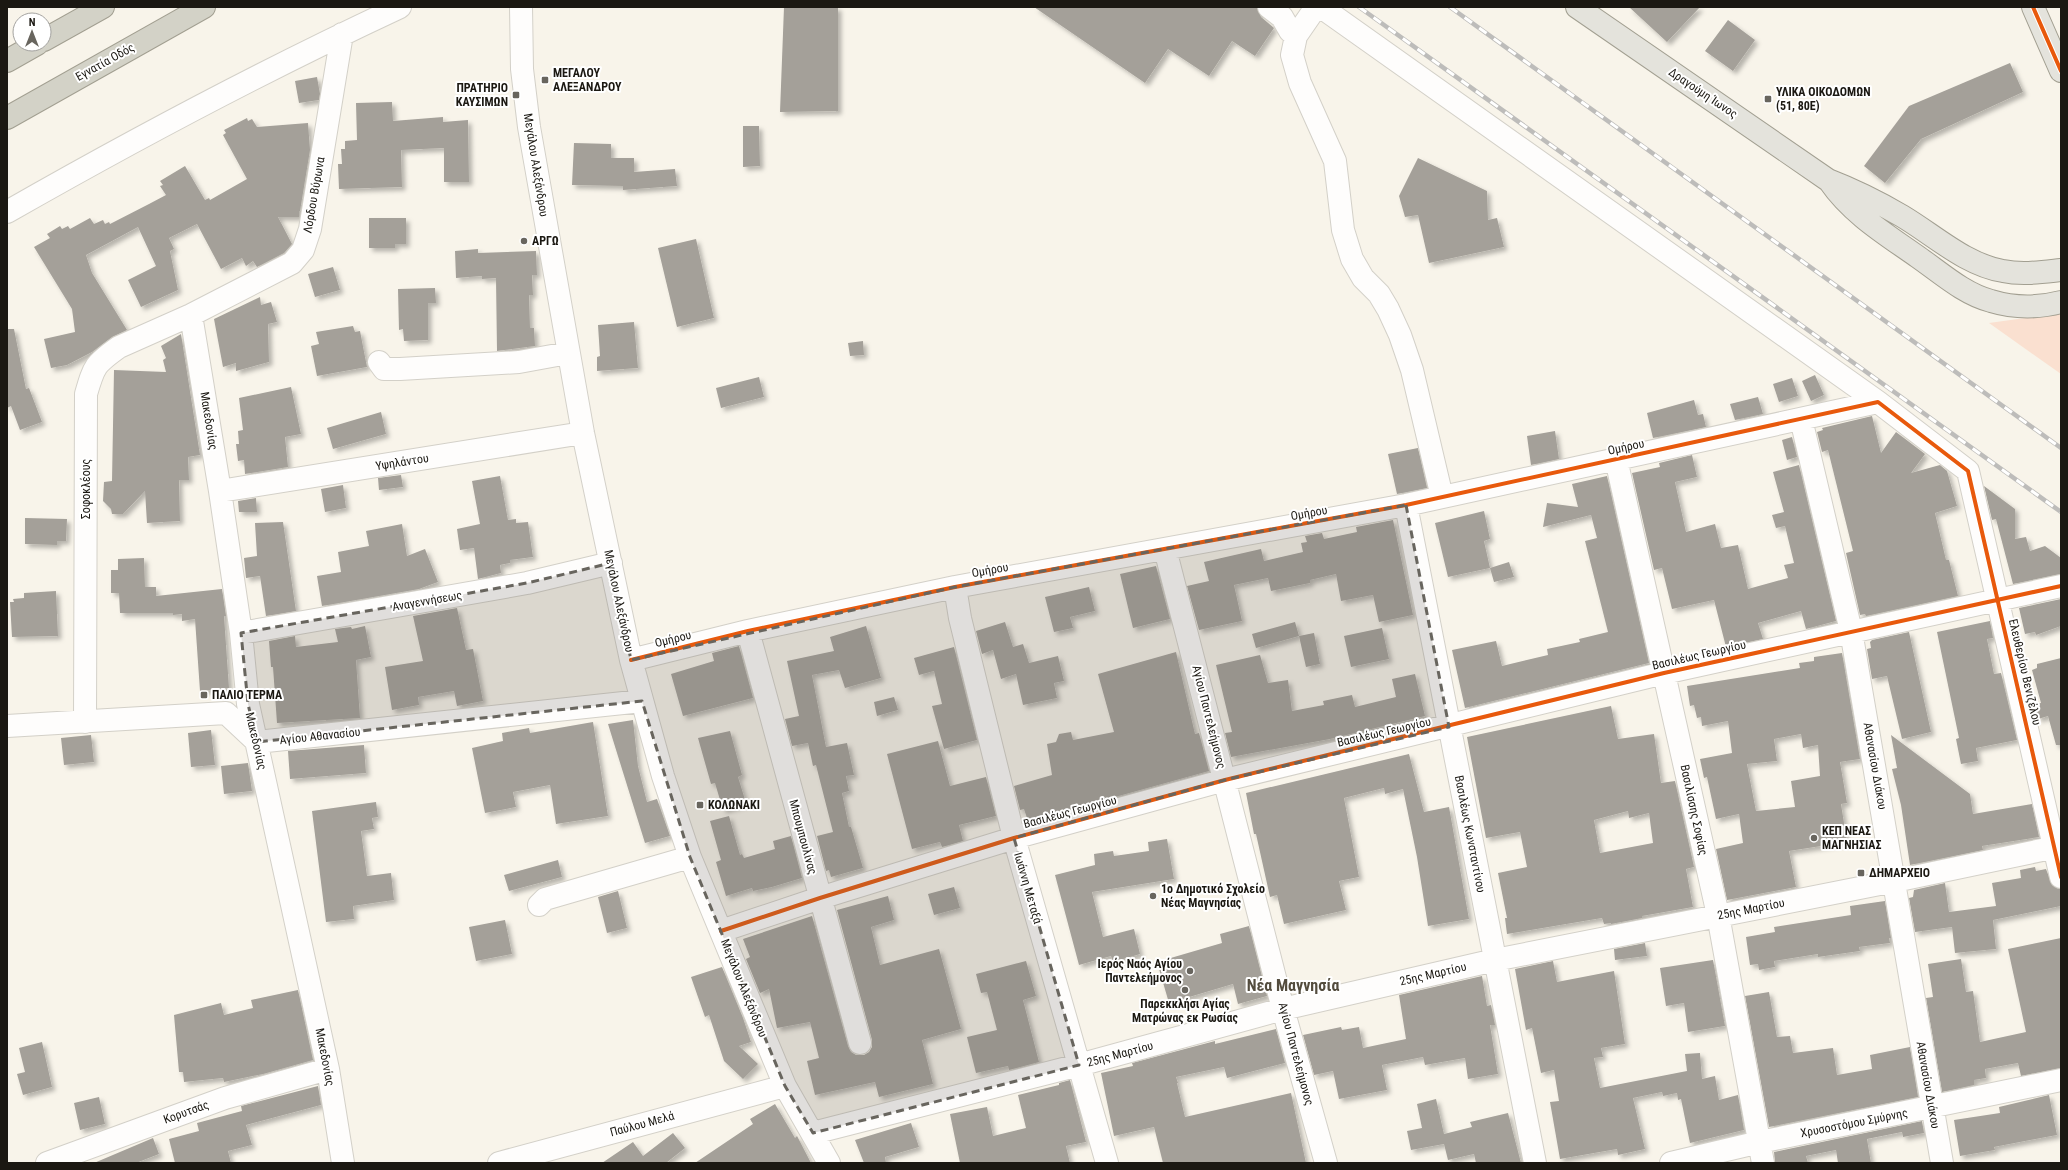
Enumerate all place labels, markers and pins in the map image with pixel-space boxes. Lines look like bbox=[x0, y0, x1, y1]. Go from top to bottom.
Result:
place label: ΜΕΓΑΛΟΥ ΑΛΕΞΑΝΔΡΟΥ bbox=[553, 66, 622, 94]
marker: ΜΕΓΑΛΟΥ ΑΛΕΞΑΝΔΡΟΥ bbox=[540, 75, 550, 85]
place label: ΠΡΑΤΗΡΙΟ ΚΑΥΣΙΜΩΝ bbox=[456, 81, 508, 109]
place label: ΥΛΙΚΑ ΟΙΚΟΔΟΜΩΝ (51, 80Ε) bbox=[1776, 85, 1871, 113]
marker: ΠΡΑΤΗΡΙΟ ΚΑΥΣΙΜΩΝ bbox=[511, 90, 521, 100]
marker: ΥΛΙΚΑ ΟΙΚΟΔΟΜΩΝ (51, 80Ε) bbox=[1763, 94, 1773, 104]
place label: ΑΡΓΩ bbox=[532, 234, 559, 248]
marker: ΑΡΓΩ bbox=[519, 236, 529, 246]
place label: ΠΑΛΙΟ ΤΕΡΜΑ bbox=[212, 688, 283, 702]
marker: ΠΑΛΙΟ ΤΕΡΜΑ bbox=[199, 690, 209, 700]
place label: ΚΟΛΩΝΑΚΙ bbox=[708, 798, 760, 812]
marker: ΚΟΛΩΝΑΚΙ bbox=[695, 800, 705, 810]
place label: ΚΕΠ ΝΕΑΣ ΜΑΓΝΗΣΙΑΣ bbox=[1822, 824, 1881, 852]
marker: ΚΕΠ ΝΕΑΣ ΜΑΓΝΗΣΙΑΣ bbox=[1809, 833, 1819, 843]
place label: ΔΗΜΑΡΧΕΙΟ bbox=[1869, 866, 1930, 880]
marker: ΔΗΜΑΡΧΕΙΟ bbox=[1856, 868, 1866, 878]
place label: 1ο Δημοτικό Σχολείο Νέας Μαγνησίας bbox=[1161, 882, 1265, 910]
marker: 1ο Δημοτικό Σχολείο Νέας Μαγνησίας bbox=[1148, 891, 1158, 901]
place label: Ιερός Ναός Αγίου Παντελεήμονος bbox=[1098, 957, 1183, 985]
marker: Ιερός Ναός Αγίου Παντελεήμονος bbox=[1185, 966, 1195, 976]
marker: Παρεκκλήσι Αγίας Ματρώνας εκ Ρωσίας bbox=[1180, 985, 1190, 995]
place label: Παρεκκλήσι Αγίας Ματρώνας εκ Ρωσίας bbox=[1132, 997, 1238, 1025]

